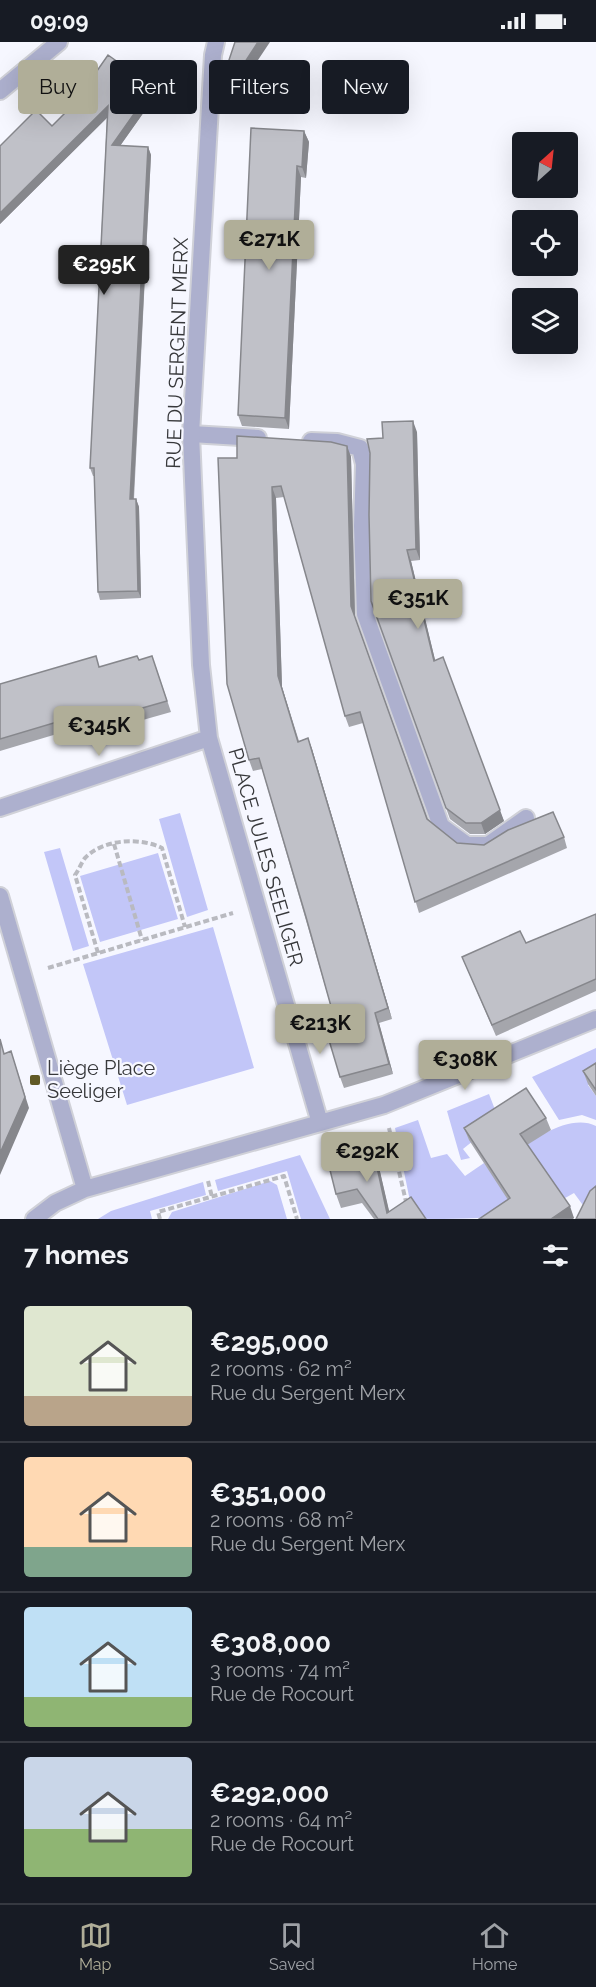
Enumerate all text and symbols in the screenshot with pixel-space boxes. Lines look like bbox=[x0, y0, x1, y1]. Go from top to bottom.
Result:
text: 09:09 bbox=[30, 8, 88, 34]
chip: Buy bbox=[18, 60, 98, 114]
chip: Rent bbox=[110, 60, 197, 114]
chip: Filters bbox=[209, 60, 310, 114]
chip: New bbox=[322, 60, 409, 114]
north arrow bbox=[512, 132, 578, 198]
map controls bbox=[512, 132, 578, 354]
button: locate bbox=[512, 210, 578, 276]
pin: €271K bbox=[227, 220, 311, 271]
text: €271K bbox=[238, 227, 300, 251]
street label: RUE DU SERGENT MERX bbox=[161, 237, 193, 469]
pin: €295K bbox=[62, 245, 146, 296]
text: €295K bbox=[72, 252, 136, 276]
button: layers bbox=[512, 288, 578, 354]
pin: €351K bbox=[376, 579, 460, 630]
text: €351K bbox=[387, 586, 449, 610]
pin: €345K bbox=[57, 706, 141, 757]
text: €345K bbox=[68, 713, 131, 737]
street label: PLACE JULES SEELIGER bbox=[223, 745, 309, 969]
pin: €213K bbox=[278, 1004, 362, 1055]
text: €213K bbox=[289, 1011, 351, 1035]
pin: €308K bbox=[423, 1040, 507, 1091]
text: €308K bbox=[433, 1047, 497, 1071]
place label: Liège Place Seeliger bbox=[47, 1056, 156, 1103]
marker: Liège Place Seeliger bbox=[28, 1073, 42, 1087]
pin: €292K bbox=[325, 1132, 409, 1183]
text: €292K bbox=[335, 1139, 399, 1163]
icon: filters bbox=[539, 1239, 572, 1272]
text: 7 homes bbox=[24, 1240, 129, 1270]
text: €295,000 bbox=[210, 1327, 329, 1357]
icon: home bbox=[72, 1330, 144, 1402]
text: 2 rooms · 62 m² bbox=[210, 1357, 352, 1381]
text: Rue du Sergent Merx bbox=[210, 1381, 405, 1405]
text: €351,000 bbox=[210, 1478, 326, 1508]
icon: home bbox=[72, 1481, 144, 1553]
text: 2 rooms · 68 m² bbox=[210, 1508, 353, 1532]
text: Rue du Sergent Merx bbox=[210, 1532, 405, 1556]
text: €308,000 bbox=[210, 1628, 331, 1658]
icon: home bbox=[72, 1631, 144, 1703]
text: 3 rooms · 74 m² bbox=[210, 1658, 350, 1682]
text: Rue de Rocourt bbox=[210, 1682, 354, 1706]
text: €292,000 bbox=[210, 1778, 329, 1808]
icon: home bbox=[72, 1781, 144, 1853]
text: 2 rooms · 64 m² bbox=[210, 1808, 352, 1832]
text: Rue de Rocourt bbox=[210, 1832, 354, 1856]
tab: Map bbox=[79, 1919, 112, 1974]
tab: Saved bbox=[269, 1919, 315, 1974]
tab: Home bbox=[472, 1919, 517, 1974]

